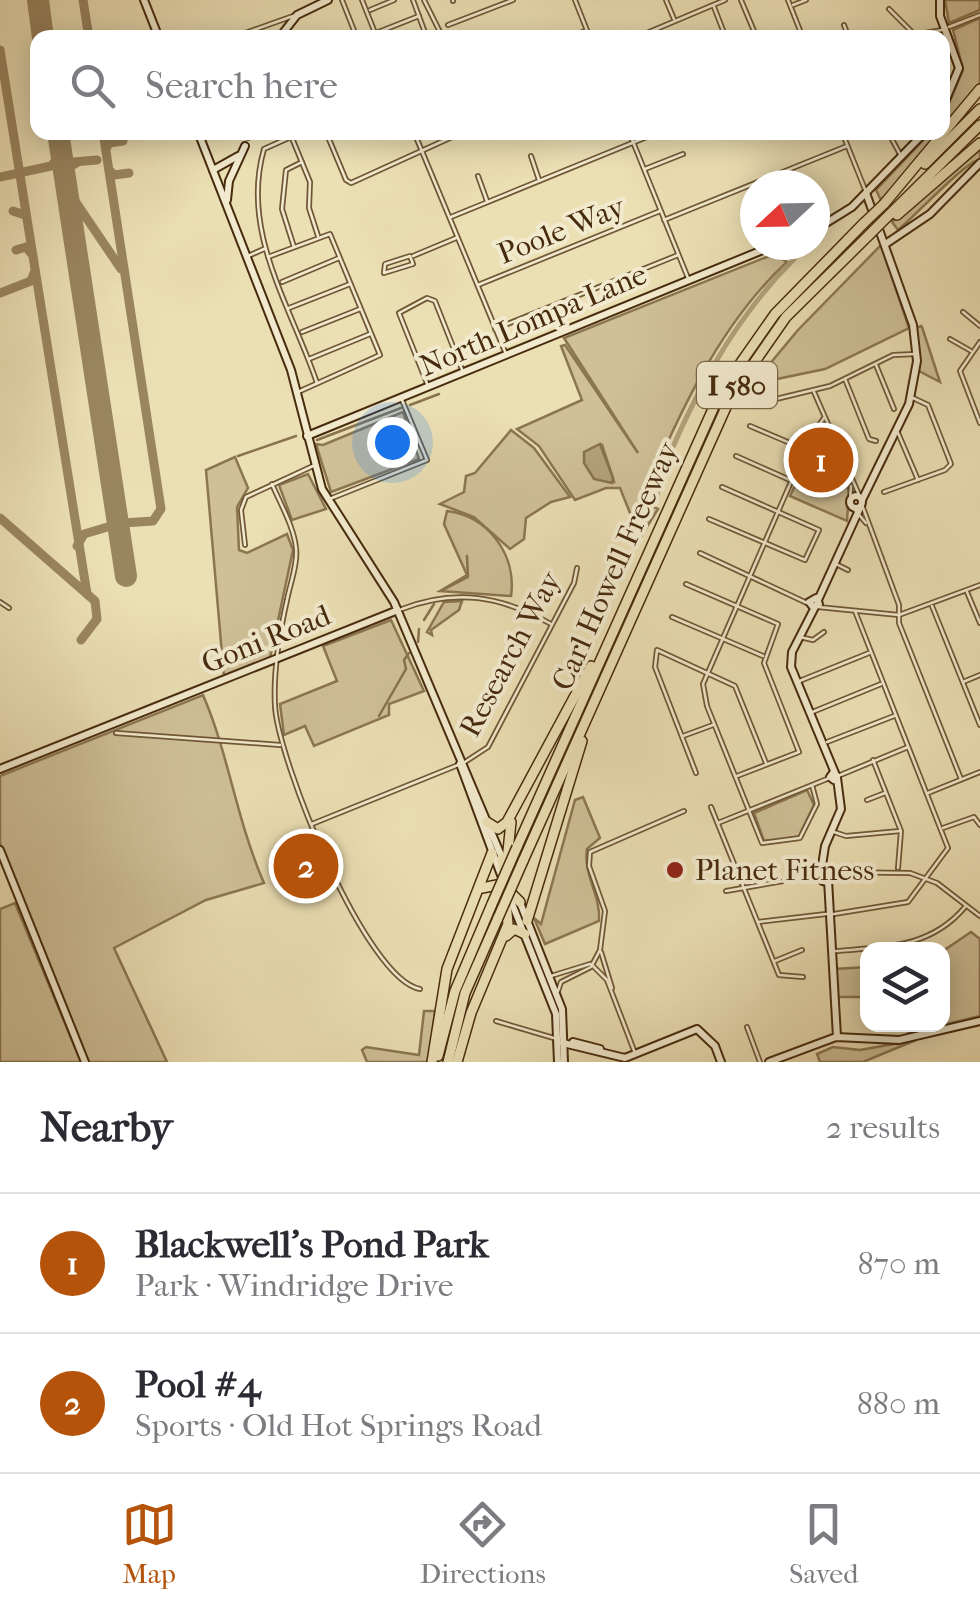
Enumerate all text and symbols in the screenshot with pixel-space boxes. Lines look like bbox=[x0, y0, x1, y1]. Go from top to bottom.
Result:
search box bbox=[30, 30, 950, 140]
icon: search bbox=[65, 58, 120, 113]
text: Search here bbox=[145, 63, 338, 108]
north arrow bbox=[740, 170, 830, 260]
street label: Poole Way bbox=[493, 189, 631, 272]
street label: North Lompa Lane bbox=[414, 257, 652, 384]
road number: I 580 bbox=[697, 362, 777, 408]
your location bbox=[367, 417, 418, 468]
pin: 1 bbox=[788, 422, 854, 498]
street label: Carl Howell Freeway bbox=[545, 436, 686, 696]
street label: Research Way bbox=[452, 565, 569, 743]
street label: Goni Road bbox=[197, 598, 336, 681]
pin: 2 bbox=[274, 828, 338, 904]
place label: Planet Fitness bbox=[695, 853, 874, 888]
marker: Planet Fitness bbox=[664, 859, 686, 881]
map controls bbox=[860, 942, 950, 1032]
button: layers bbox=[860, 942, 950, 1032]
text: Nearby bbox=[40, 1103, 172, 1152]
text: 2 results bbox=[826, 1109, 940, 1146]
text: Blackwell's Pond Park bbox=[135, 1222, 489, 1267]
text: 1 bbox=[67, 1245, 78, 1282]
text: 870 m bbox=[857, 1245, 940, 1282]
text: Park · Windridge Drive bbox=[135, 1267, 454, 1304]
text: Pool #4 bbox=[135, 1362, 260, 1407]
text: 2 bbox=[64, 1385, 81, 1422]
text: 880 m bbox=[857, 1385, 940, 1422]
text: Sports · Old Hot Springs Road bbox=[135, 1407, 542, 1444]
tab: Map bbox=[122, 1497, 177, 1590]
tab: Directions bbox=[420, 1497, 546, 1590]
tab: Saved bbox=[789, 1497, 858, 1590]

